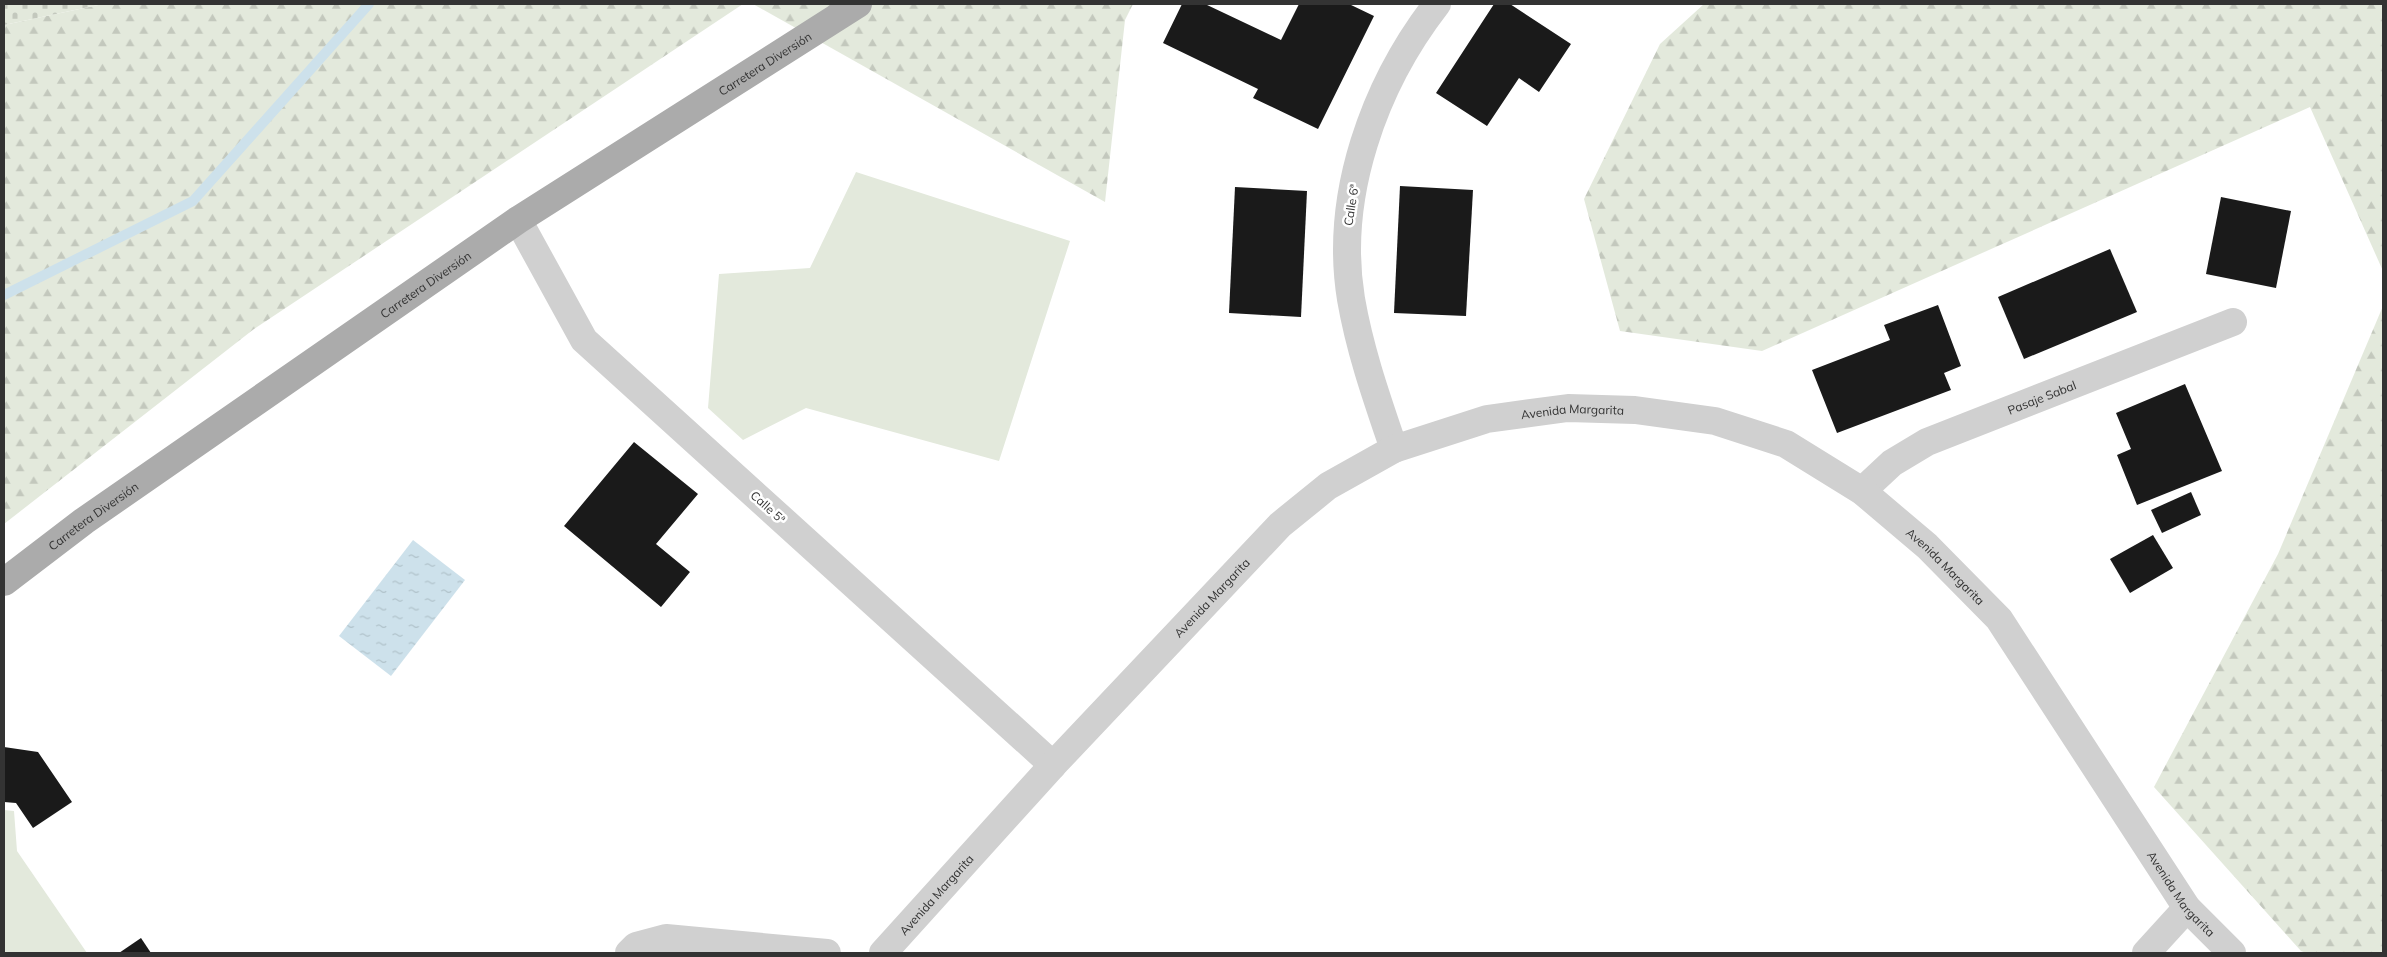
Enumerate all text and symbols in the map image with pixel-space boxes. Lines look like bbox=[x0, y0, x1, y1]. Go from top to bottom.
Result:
street label: Carretera Diversión bbox=[715, 28, 814, 98]
street label: Calle 6ª bbox=[1340, 183, 1362, 227]
street label: Carretera Diversión bbox=[377, 248, 474, 321]
street label: Pasaje Sabal bbox=[2005, 377, 2078, 417]
street label: Avenida Margarita bbox=[1520, 400, 1624, 422]
street label: Carretera Diversión bbox=[45, 478, 141, 553]
street label: Calle 5ª bbox=[747, 487, 789, 527]
street label: Avenida Margarita bbox=[1903, 524, 1988, 608]
street label: Avenida Margarita bbox=[1170, 555, 1252, 640]
street label: Avenida Margarita bbox=[2144, 848, 2218, 939]
street label: Avenida Margarita bbox=[896, 851, 976, 938]

